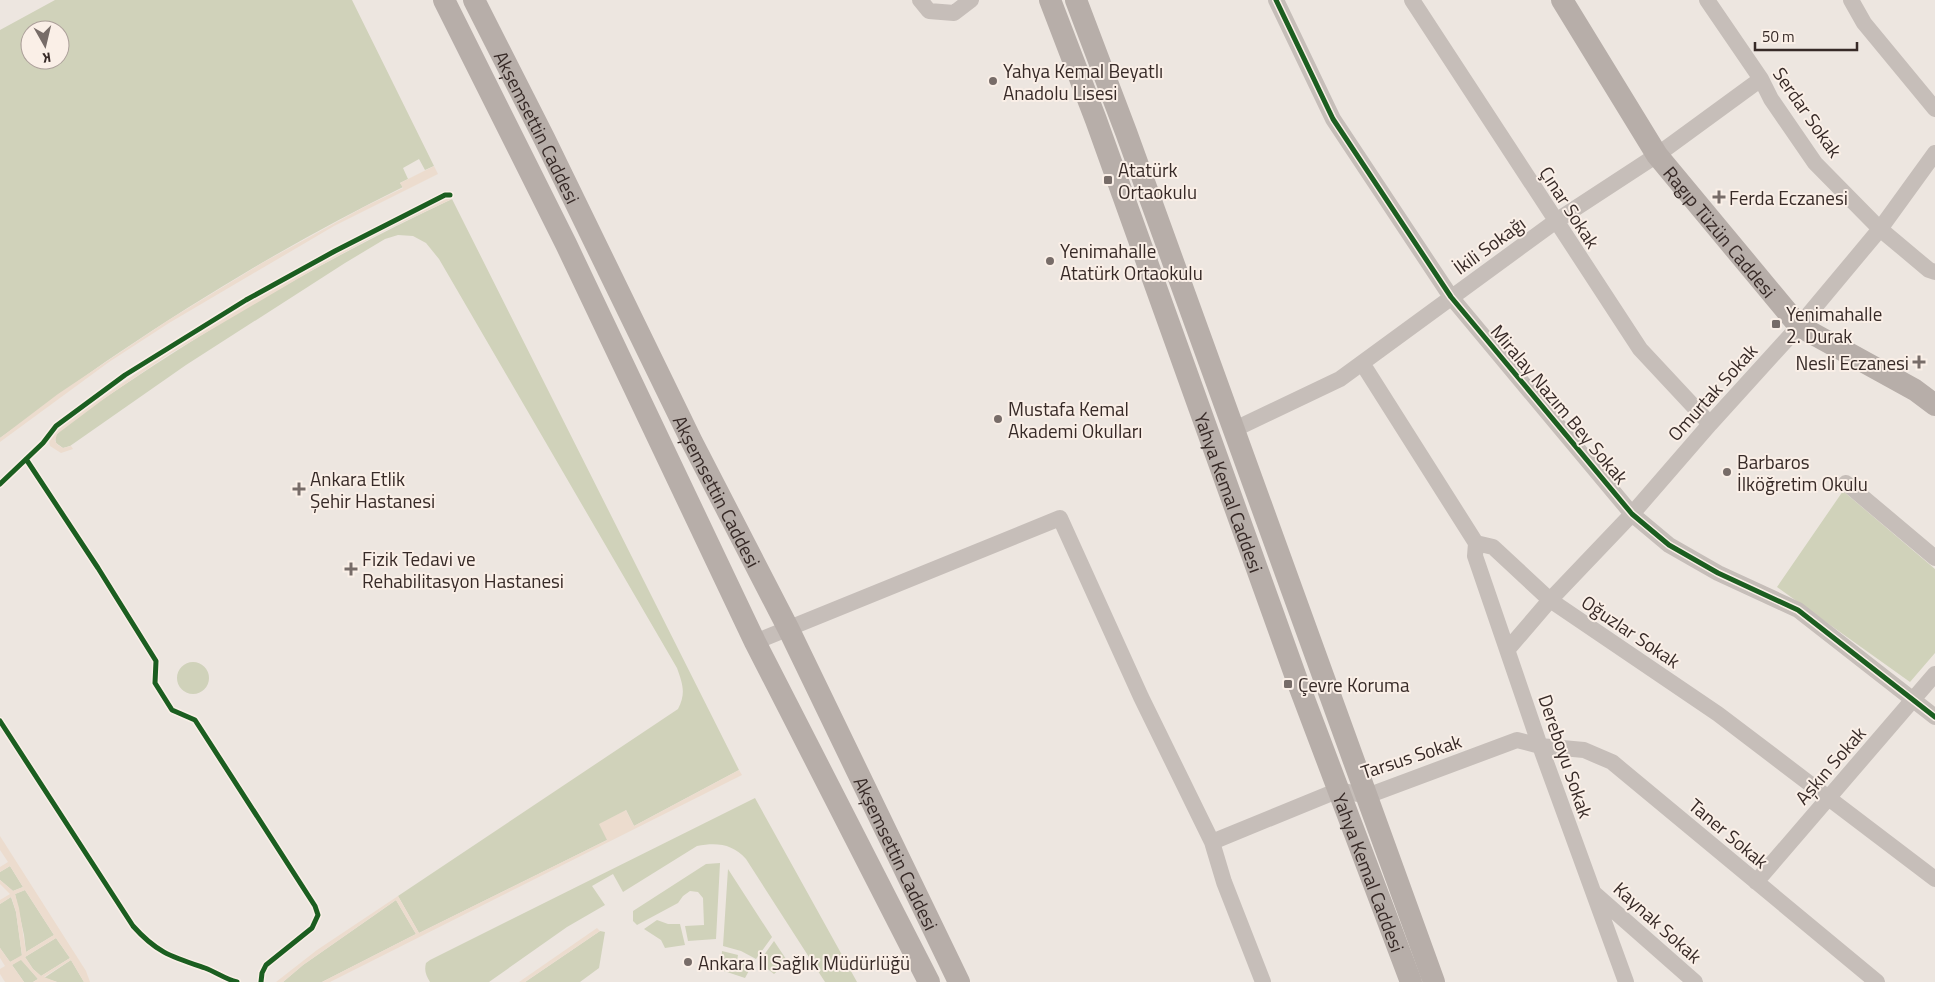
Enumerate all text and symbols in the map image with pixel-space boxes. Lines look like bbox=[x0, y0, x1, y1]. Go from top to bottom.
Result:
north arrow bbox=[20, 20, 70, 70]
scale bar bbox=[1755, 20, 1858, 52]
text: 50 m bbox=[1762, 25, 1795, 48]
street label: Akşemsettin Caddesi bbox=[487, 45, 588, 208]
text: K bbox=[41, 47, 52, 69]
place label: Yahya Kemal Beyatlı Anadolu Lisesi bbox=[1003, 56, 1163, 107]
street label: Serdar Sokak bbox=[1766, 61, 1850, 163]
marker: Yahya Kemal Beyatlı Anadolu Lisesi bbox=[987, 75, 999, 87]
place label: Atatürk Ortaokulu bbox=[1118, 155, 1197, 206]
street label: Ragıp Tüzün Caddesi bbox=[1657, 159, 1784, 304]
street label: Çınar Sokak bbox=[1533, 160, 1607, 254]
marker: Atatürk Ortaokulu bbox=[1102, 174, 1114, 186]
place label: Ferda Eczanesi bbox=[1729, 183, 1848, 212]
marker: Ferda Eczanesi bbox=[1713, 191, 1725, 203]
street label: İkili Sokağı bbox=[1447, 209, 1531, 281]
place label: Yenimahalle Atatürk Ortaokulu bbox=[1060, 236, 1203, 287]
marker: Yenimahalle Atatürk Ortaokulu bbox=[1044, 255, 1056, 267]
place label: Yenimahalle 2. Durak bbox=[1786, 299, 1882, 350]
street label: Miralay Nazım Bey Sokak bbox=[1484, 318, 1636, 490]
marker: Yenimahalle 2. Durak bbox=[1770, 318, 1782, 330]
street label: Omurtak Sokak bbox=[1660, 337, 1764, 447]
place label: Nesli Eczanesi bbox=[1796, 348, 1909, 377]
marker: Nesli Eczanesi bbox=[1913, 356, 1925, 368]
place label: Mustafa Kemal Akademi Okulları bbox=[1008, 394, 1143, 445]
street label: Yahya Kemal Caddesi bbox=[1188, 408, 1272, 576]
street label: Akşemsettin Caddesi bbox=[666, 410, 769, 572]
marker: Mustafa Kemal Akademi Okulları bbox=[992, 413, 1004, 425]
place label: Barbaros İlköğretim Okulu bbox=[1737, 447, 1868, 498]
place label: Ankara Etlik Şehir Hastanesi bbox=[310, 464, 435, 515]
marker: Barbaros İlköğretim Okulu bbox=[1721, 466, 1733, 478]
marker: Ankara Etlik Şehir Hastanesi bbox=[292, 482, 306, 496]
place label: Fizik Tedavi ve Rehabilitasyon Hastanesi bbox=[362, 544, 564, 595]
marker: Fizik Tedavi ve Rehabilitasyon Hastanesi bbox=[344, 562, 358, 576]
street label: Oğuzlar Sokak bbox=[1576, 587, 1686, 675]
place label: Çevre Koruma bbox=[1298, 670, 1410, 699]
marker: Çevre Koruma bbox=[1282, 678, 1294, 690]
street label: Dereboyu Sokak bbox=[1531, 690, 1601, 822]
street label: Aşkın Sokak bbox=[1788, 719, 1872, 811]
street label: Tarsus Sokak bbox=[1357, 726, 1465, 786]
street label: Akşemsettin Caddesi bbox=[847, 771, 946, 935]
street label: Yahya Kemal Caddesi bbox=[1326, 789, 1413, 956]
street label: Taner Sokak bbox=[1683, 791, 1775, 875]
street label: Kaynak Sokak bbox=[1607, 874, 1709, 970]
place label: Ankara İl Sağlık Müdürlüğü bbox=[698, 948, 910, 977]
marker: Ankara İl Sağlık Müdürlüğü bbox=[682, 956, 694, 968]

